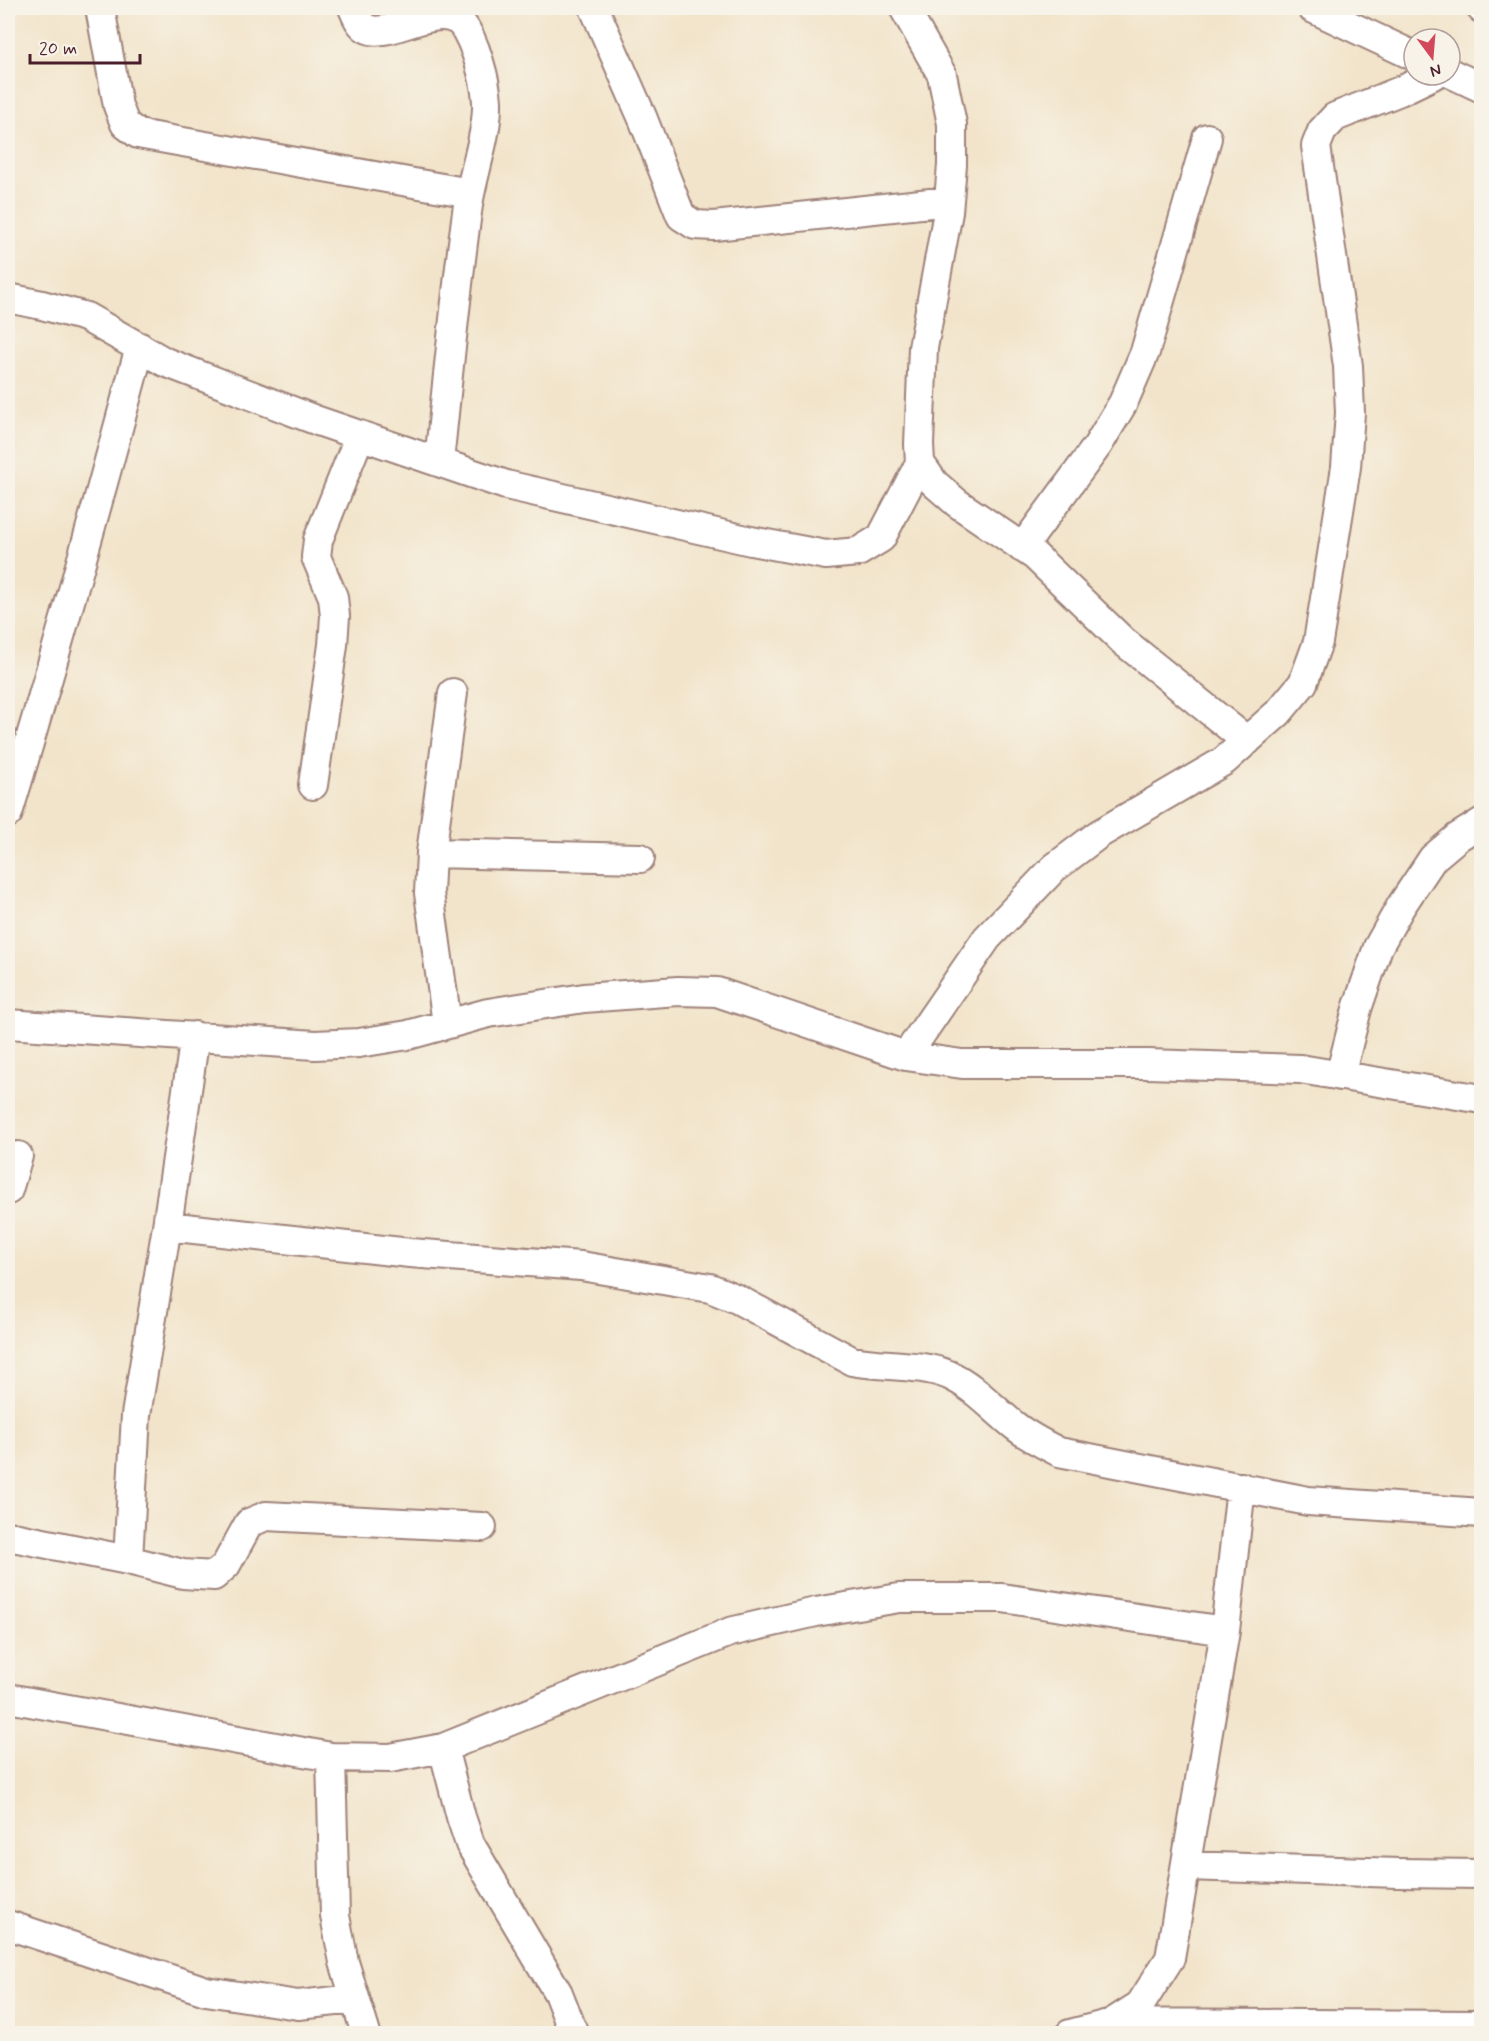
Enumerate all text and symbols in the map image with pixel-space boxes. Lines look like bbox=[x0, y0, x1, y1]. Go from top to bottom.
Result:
scale bar bbox=[30, 27, 140, 65]
north arrow bbox=[1402, 27, 1462, 87]
text: 20 m bbox=[39, 37, 77, 61]
text: N bbox=[1428, 58, 1444, 82]

